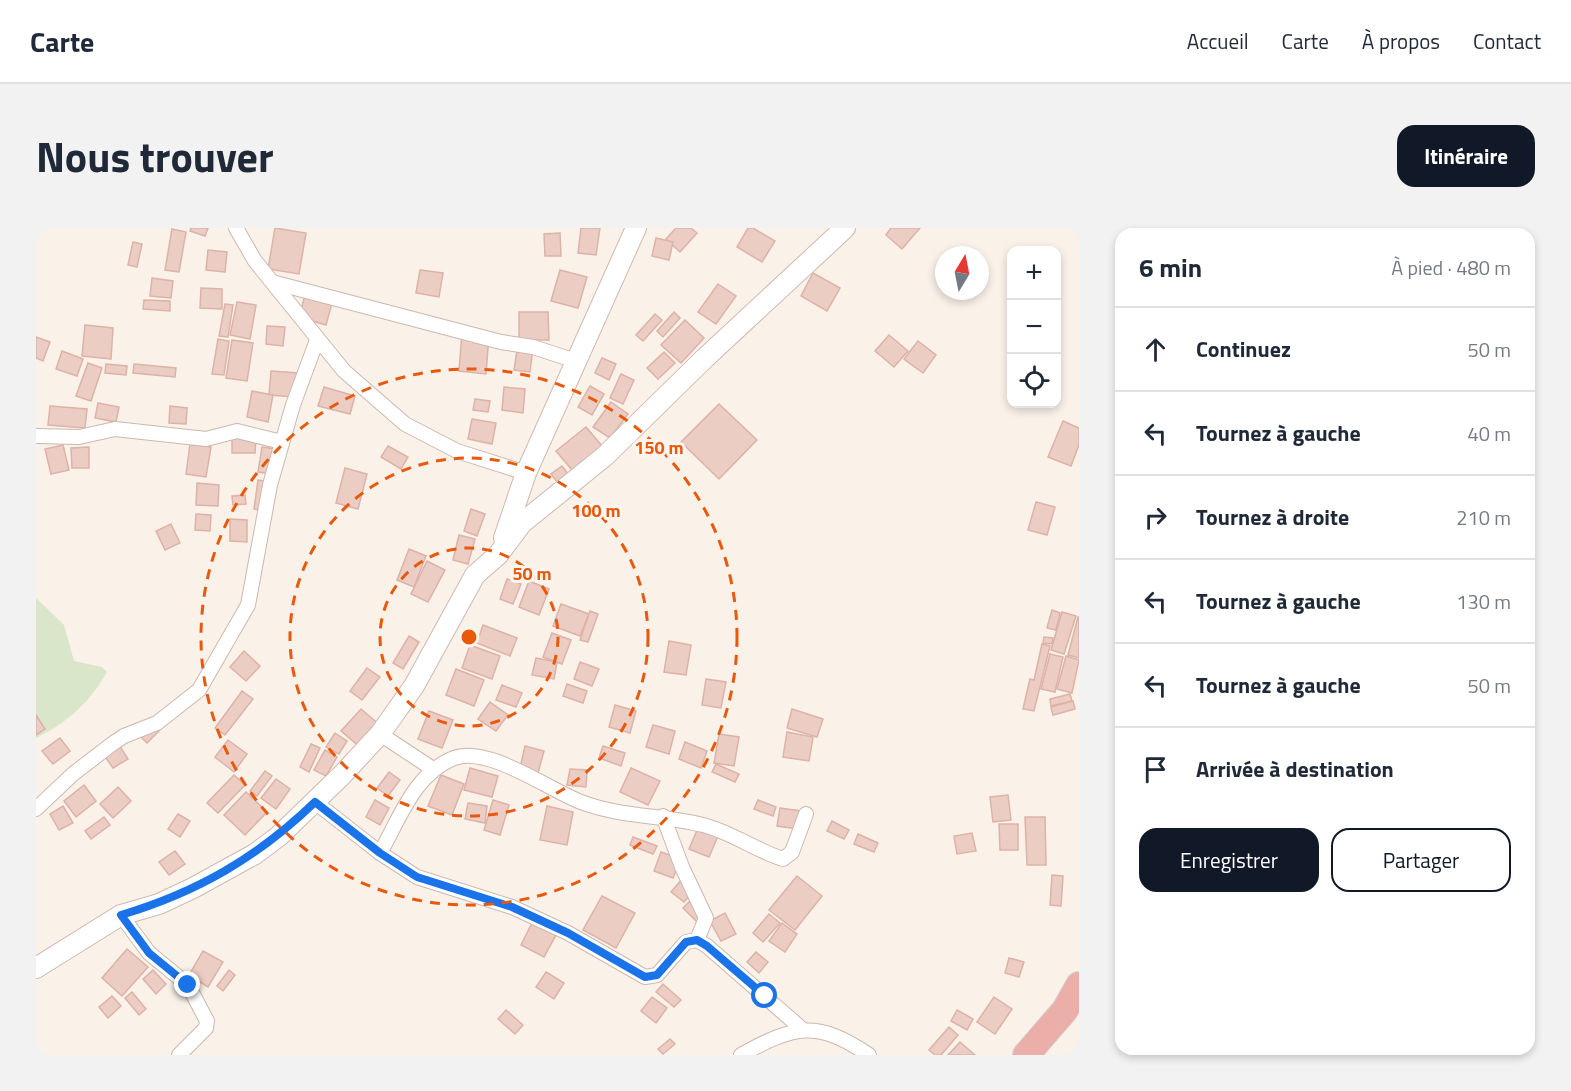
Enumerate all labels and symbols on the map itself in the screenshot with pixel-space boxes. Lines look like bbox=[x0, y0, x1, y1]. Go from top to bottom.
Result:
north arrow bbox=[935, 246, 989, 300]
text: 150 m bbox=[634, 434, 684, 461]
text: 100 m bbox=[571, 497, 621, 524]
text: 50 m bbox=[512, 560, 552, 587]
centre of rings bbox=[459, 627, 479, 647]
route end bbox=[174, 971, 200, 997]
route start bbox=[751, 982, 777, 1008]

